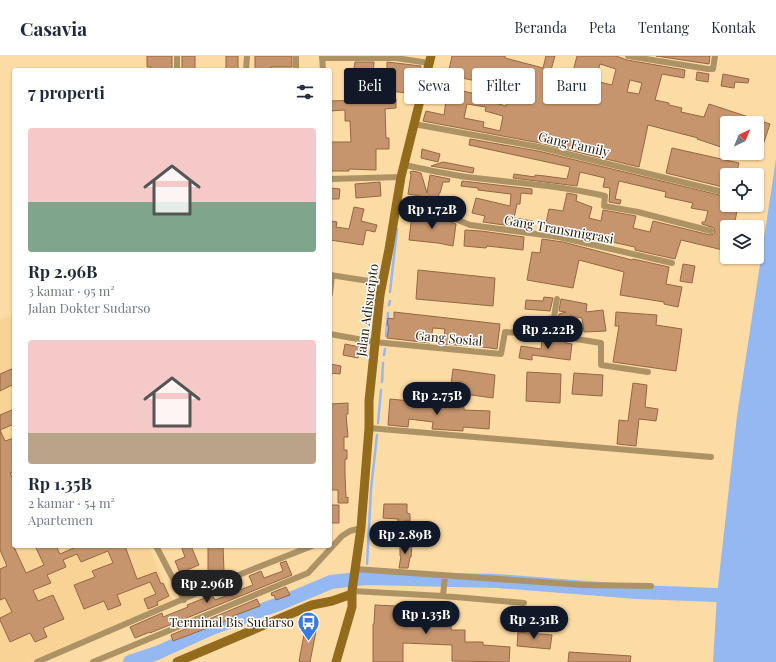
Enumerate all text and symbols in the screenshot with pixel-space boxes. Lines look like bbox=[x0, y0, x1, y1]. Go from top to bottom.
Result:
text: Casavia bbox=[20, 15, 87, 41]
text: Beranda bbox=[515, 18, 567, 37]
text: Peta bbox=[589, 18, 616, 37]
text: Tentang bbox=[638, 18, 689, 37]
text: Kontak bbox=[711, 18, 756, 37]
chip: Beli bbox=[344, 68, 396, 104]
chip: Sewa bbox=[404, 68, 464, 104]
chip: Filter bbox=[472, 68, 535, 104]
chip: Baru bbox=[543, 68, 601, 104]
text: 7 properti bbox=[28, 81, 105, 103]
icon: filters bbox=[294, 81, 316, 103]
north arrow bbox=[720, 116, 764, 160]
map controls bbox=[720, 116, 764, 264]
street label: Gang Family bbox=[537, 127, 612, 160]
icon: home bbox=[136, 154, 208, 226]
button: locate bbox=[720, 168, 764, 212]
pin: Rp 1.72B bbox=[391, 196, 473, 230]
text: Rp 1.72B bbox=[407, 200, 457, 217]
street label: Gang Transmigrasi bbox=[503, 211, 615, 247]
button: layers bbox=[720, 220, 764, 264]
text: Rp 2.96B bbox=[28, 260, 98, 282]
street label: Jalan Adisucipto bbox=[351, 262, 381, 358]
text: 3 kamar · 95 m² bbox=[28, 282, 115, 299]
text: Jalan Dokter Sudarso bbox=[28, 299, 150, 316]
pin: Rp 2.22B bbox=[507, 316, 589, 350]
text: Rp 2.22B bbox=[522, 320, 574, 337]
street label: Gang Sosial bbox=[415, 326, 484, 349]
icon: home bbox=[136, 366, 208, 438]
pin: Rp 2.75B bbox=[396, 382, 478, 416]
text: Rp 2.75B bbox=[412, 386, 462, 403]
text: Rp 1.35B bbox=[28, 472, 92, 494]
text: 2 kamar · 54 m² bbox=[28, 494, 115, 511]
text: Apartemen bbox=[28, 511, 93, 528]
pin: Rp 2.89B bbox=[364, 521, 446, 555]
text: Rp 2.89B bbox=[378, 525, 432, 542]
pin: Rp 2.96B bbox=[166, 570, 248, 604]
text: Rp 2.96B bbox=[180, 574, 234, 591]
pin: Rp 1.35B bbox=[385, 601, 467, 635]
text: Rp 1.35B bbox=[402, 605, 450, 622]
pin: Rp 2.31B bbox=[493, 606, 575, 640]
bus stop icon: Terminal Bis Sudarso bbox=[296, 609, 322, 642]
text: Rp 2.31B bbox=[509, 610, 559, 627]
place label: Terminal Bis Sudarso bbox=[169, 613, 294, 630]

